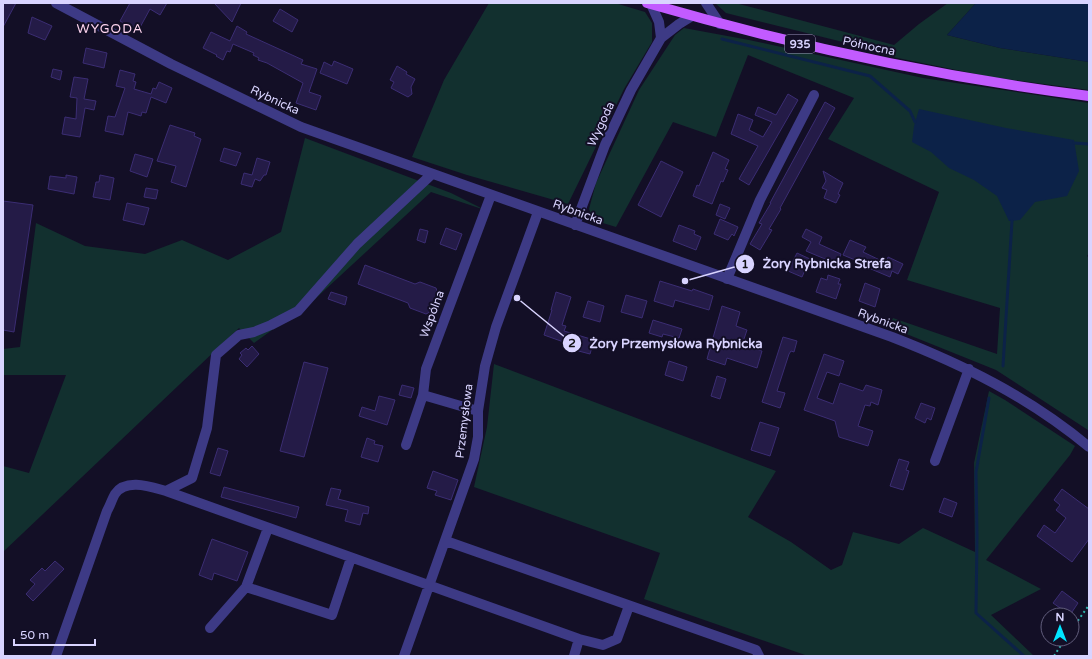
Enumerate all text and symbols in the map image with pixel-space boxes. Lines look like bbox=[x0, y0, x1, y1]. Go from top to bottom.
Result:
district label: WYGODA bbox=[77, 21, 143, 37]
street label: Północna bbox=[841, 34, 897, 58]
road number: 935 bbox=[785, 35, 815, 53]
street label: Rybnicka bbox=[248, 83, 302, 117]
street label: Wygoda bbox=[585, 99, 617, 149]
street label: Rybnicka bbox=[551, 196, 605, 228]
callout: Żory Rybnicka Strefa bbox=[735, 251, 900, 276]
text: Żory Rybnicka Strefa bbox=[763, 256, 891, 272]
text: 1 bbox=[741, 257, 749, 271]
street label: Wspólna bbox=[417, 288, 447, 340]
street label: Rybnicka bbox=[856, 305, 910, 337]
callout: Żory Przemysłowa Rybnicka bbox=[562, 331, 771, 356]
text: 2 bbox=[568, 336, 576, 350]
text: Żory Przemysłowa Rybnicka bbox=[590, 336, 762, 352]
street label: Przemysłowa bbox=[452, 383, 476, 459]
north arrow bbox=[1040, 607, 1080, 647]
text: N bbox=[1056, 611, 1064, 624]
scale bar bbox=[14, 621, 95, 647]
text: 50 m bbox=[20, 628, 49, 642]

